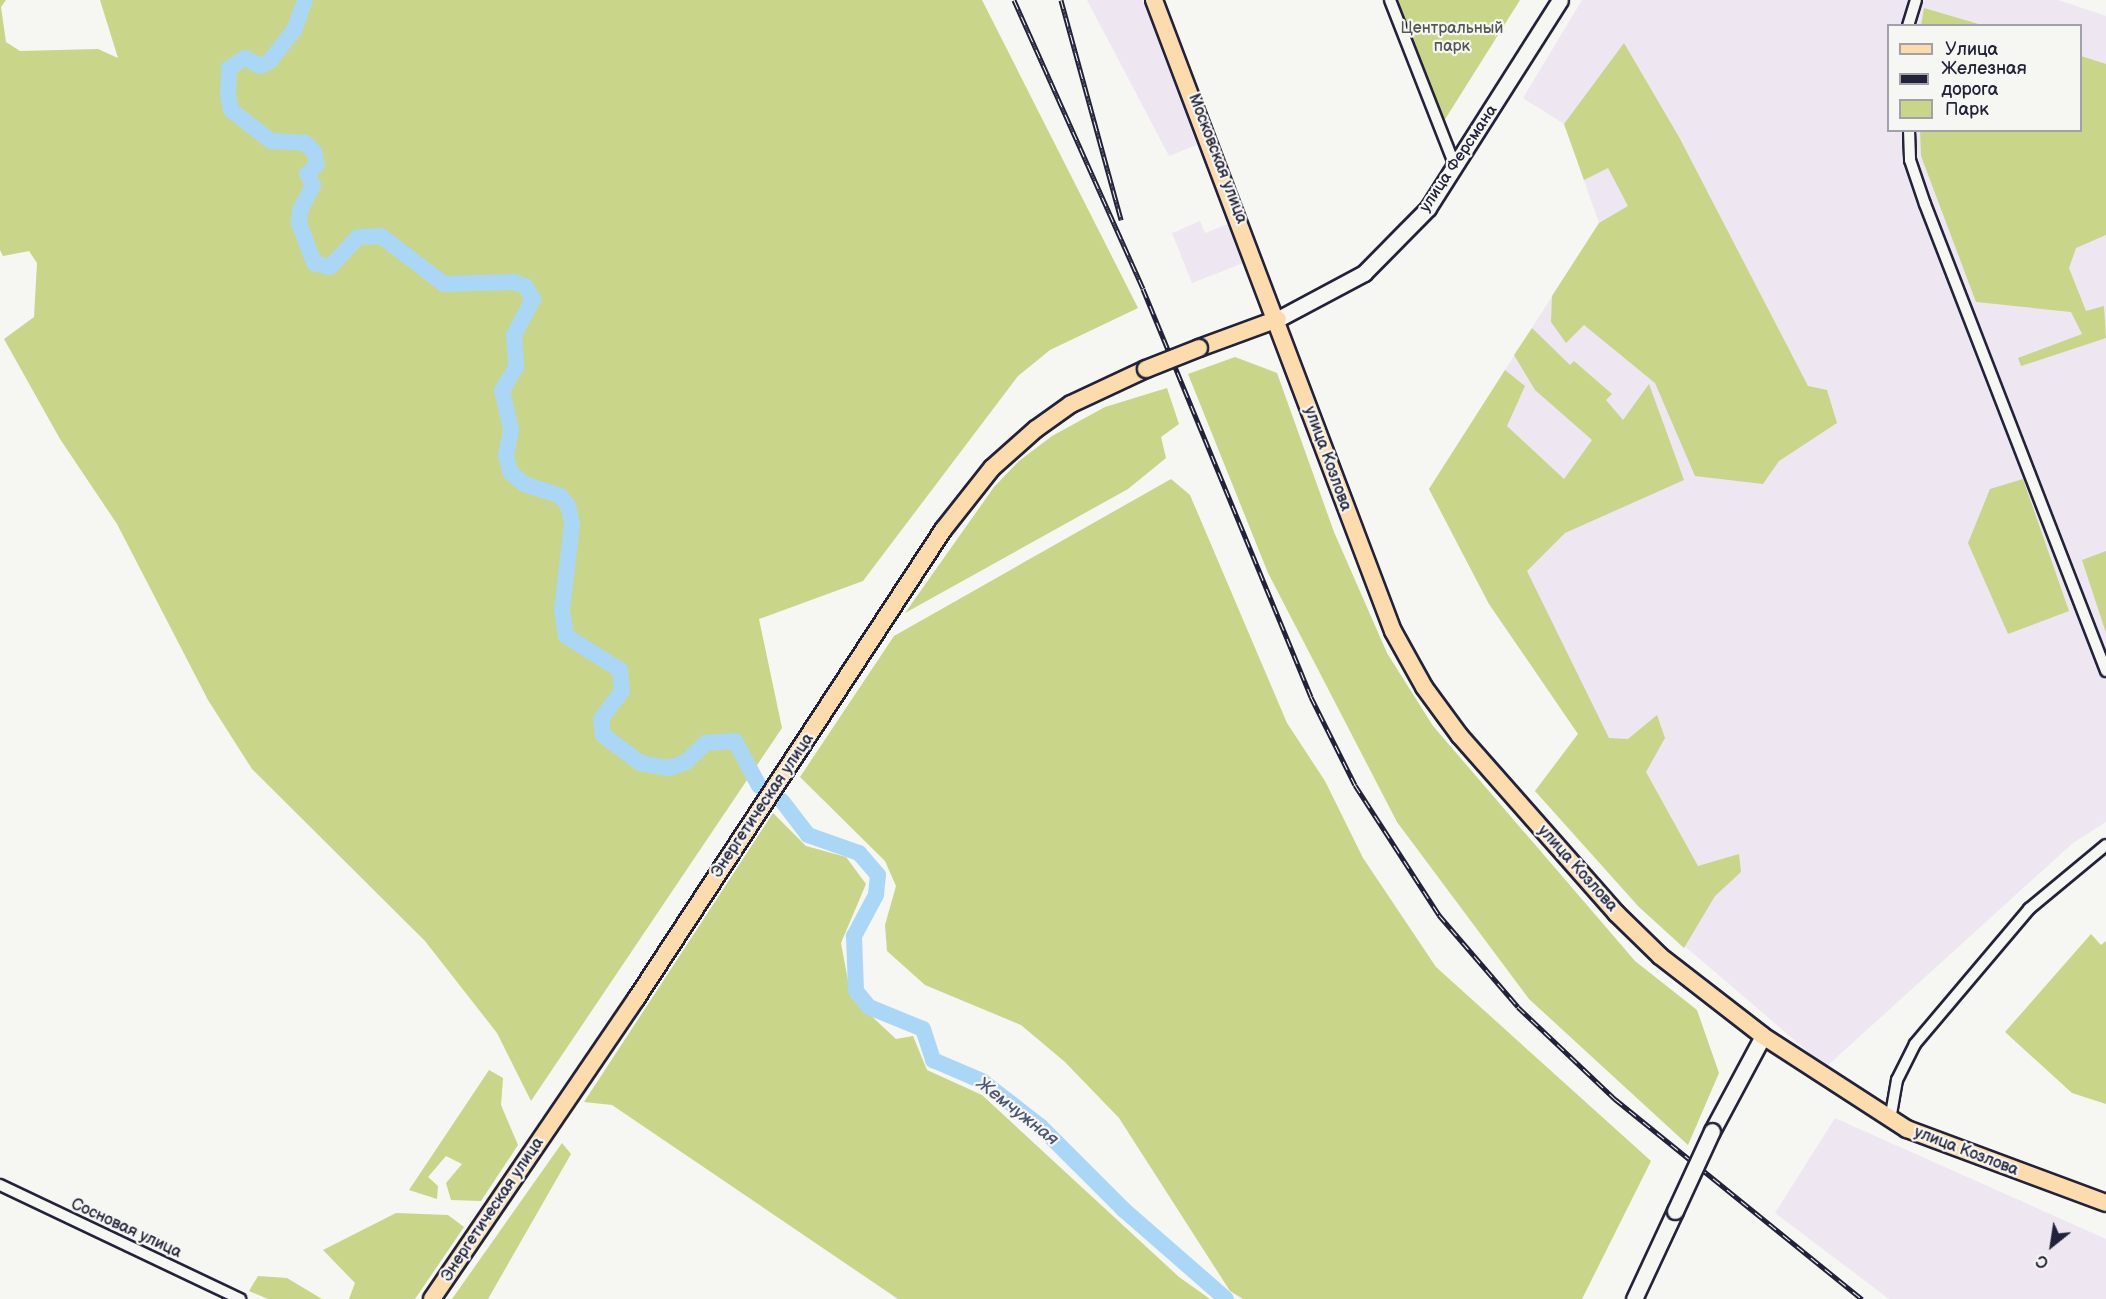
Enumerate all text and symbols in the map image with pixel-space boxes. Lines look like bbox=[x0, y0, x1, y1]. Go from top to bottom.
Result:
park label: Центральный парк bbox=[1401, 19, 1503, 57]
legend bbox=[1887, 24, 2082, 132]
text: Улица bbox=[1945, 39, 1998, 60]
text: Железная дорога bbox=[1941, 58, 2027, 100]
street label: Московская улица bbox=[1183, 91, 1251, 227]
text: Парк bbox=[1945, 99, 1989, 120]
street label: улица Ферсмана bbox=[1416, 102, 1502, 216]
street label: улица Козлова bbox=[1299, 404, 1355, 514]
street label: Энергетическая улица bbox=[708, 730, 818, 882]
street label: улица Козлова bbox=[1533, 822, 1621, 916]
water label: Жемчужная bbox=[972, 1073, 1062, 1151]
street label: улица Козлова bbox=[1911, 1123, 2021, 1181]
street label: Энергетическая улица bbox=[438, 1134, 548, 1286]
street label: Сосновая улица bbox=[68, 1195, 184, 1263]
north arrow bbox=[2022, 1215, 2082, 1275]
text: С bbox=[2033, 1250, 2052, 1272]

